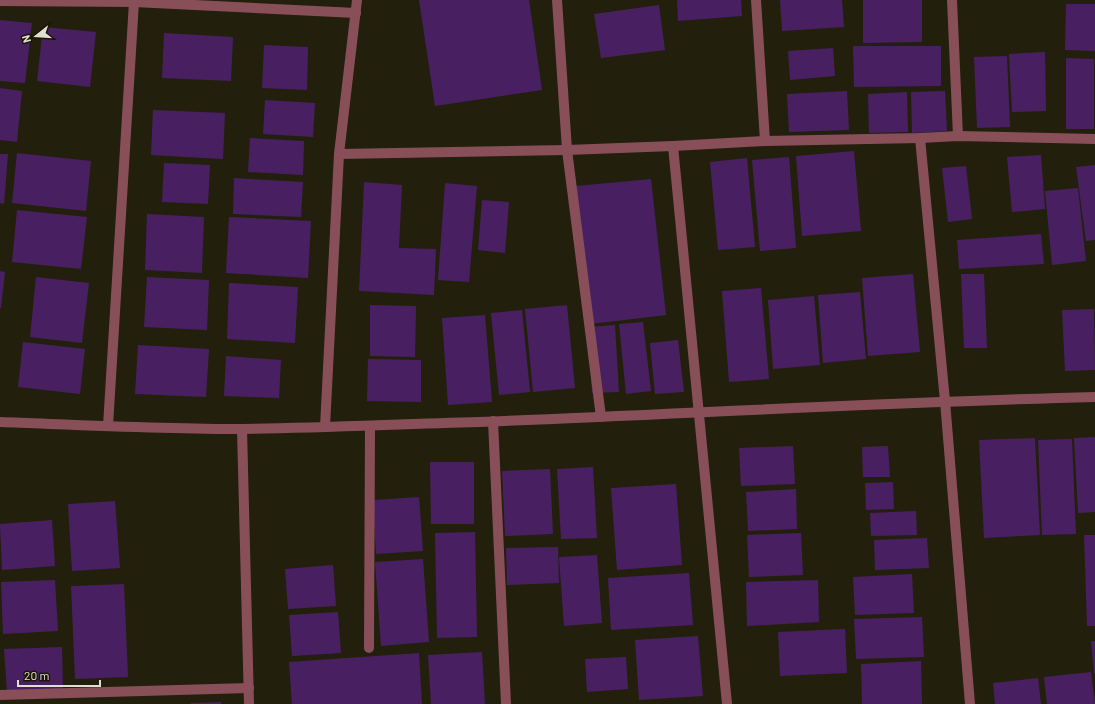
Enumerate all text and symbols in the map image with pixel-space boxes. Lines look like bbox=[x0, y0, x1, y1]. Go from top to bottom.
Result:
north arrow bbox=[16, 16, 56, 56]
text: N bbox=[19, 34, 33, 44]
scale bar bbox=[18, 662, 100, 688]
text: 20 m bbox=[24, 668, 50, 682]

